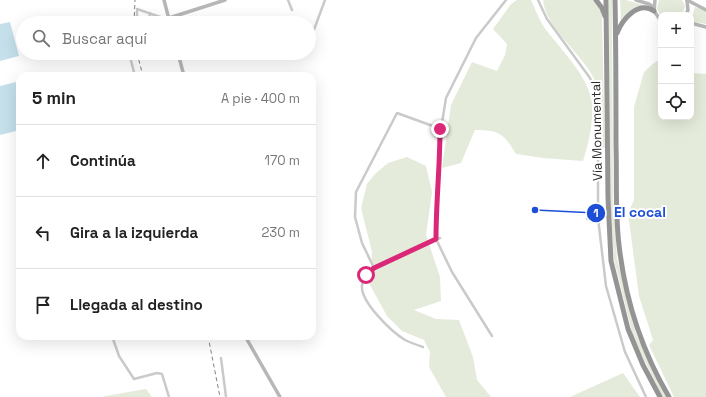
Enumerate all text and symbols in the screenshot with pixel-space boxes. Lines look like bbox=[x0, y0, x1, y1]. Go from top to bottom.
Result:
map controls bbox=[658, 12, 694, 120]
button: + bbox=[658, 12, 694, 48]
search box bbox=[16, 16, 316, 60]
icon: search bbox=[30, 27, 52, 49]
text: Buscar aquí bbox=[62, 29, 147, 48]
button: − bbox=[658, 48, 694, 84]
street label: Vía Monumental bbox=[587, 81, 606, 181]
button: locate bbox=[658, 84, 694, 120]
text: 5 min bbox=[32, 87, 76, 109]
text: A pie · 400 m bbox=[221, 90, 300, 107]
route end bbox=[431, 120, 449, 138]
icon: ahead bbox=[32, 150, 54, 172]
text: Continúa bbox=[70, 151, 136, 170]
text: 170 m bbox=[264, 152, 300, 169]
callout: El cocal bbox=[586, 200, 674, 226]
text: El cocal bbox=[614, 203, 666, 221]
text: 1 bbox=[593, 205, 599, 221]
icon: left bbox=[32, 222, 54, 244]
text: Gira a la izquierda bbox=[70, 223, 198, 242]
text: 230 m bbox=[262, 224, 300, 241]
route start bbox=[357, 266, 375, 284]
icon: arrive bbox=[32, 294, 54, 316]
text: Llegada al destino bbox=[70, 295, 203, 314]

